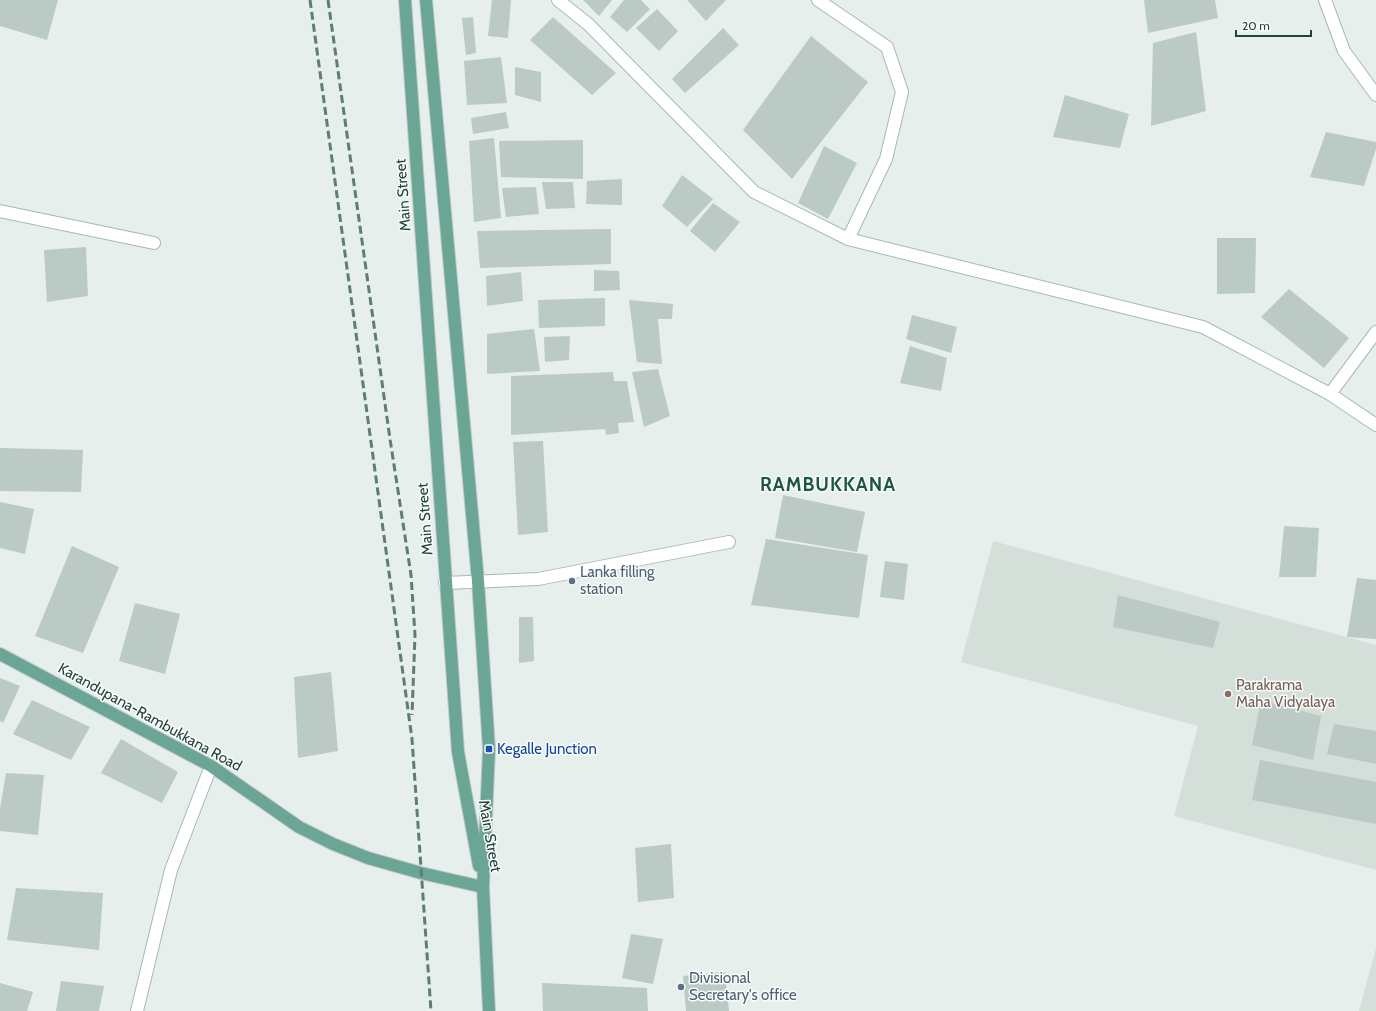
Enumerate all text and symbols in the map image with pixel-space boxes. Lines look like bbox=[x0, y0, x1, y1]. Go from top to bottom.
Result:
scale bar bbox=[1236, 12, 1311, 38]
text: 20 m bbox=[1242, 18, 1270, 33]
street label: Main Street bbox=[391, 158, 415, 232]
district label: RAMBUKKANA bbox=[760, 473, 896, 496]
street label: Main Street bbox=[413, 482, 437, 556]
place label: Lanka filling station bbox=[580, 563, 655, 598]
marker: Lanka filling station bbox=[567, 576, 577, 586]
street label: Karandupana-Rambukkana Road bbox=[55, 659, 245, 775]
place label: Parakrama Maha Vidyalaya bbox=[1236, 676, 1336, 711]
marker: Parakrama Maha Vidyalaya bbox=[1223, 689, 1233, 699]
place label: Kegalle Junction bbox=[497, 740, 597, 758]
marker: Kegalle Junction bbox=[484, 744, 494, 754]
street label: Main Street bbox=[475, 799, 505, 873]
place label: Divisional Secretary's office bbox=[689, 969, 797, 1004]
marker: Divisional Secretary's office bbox=[676, 982, 686, 992]

